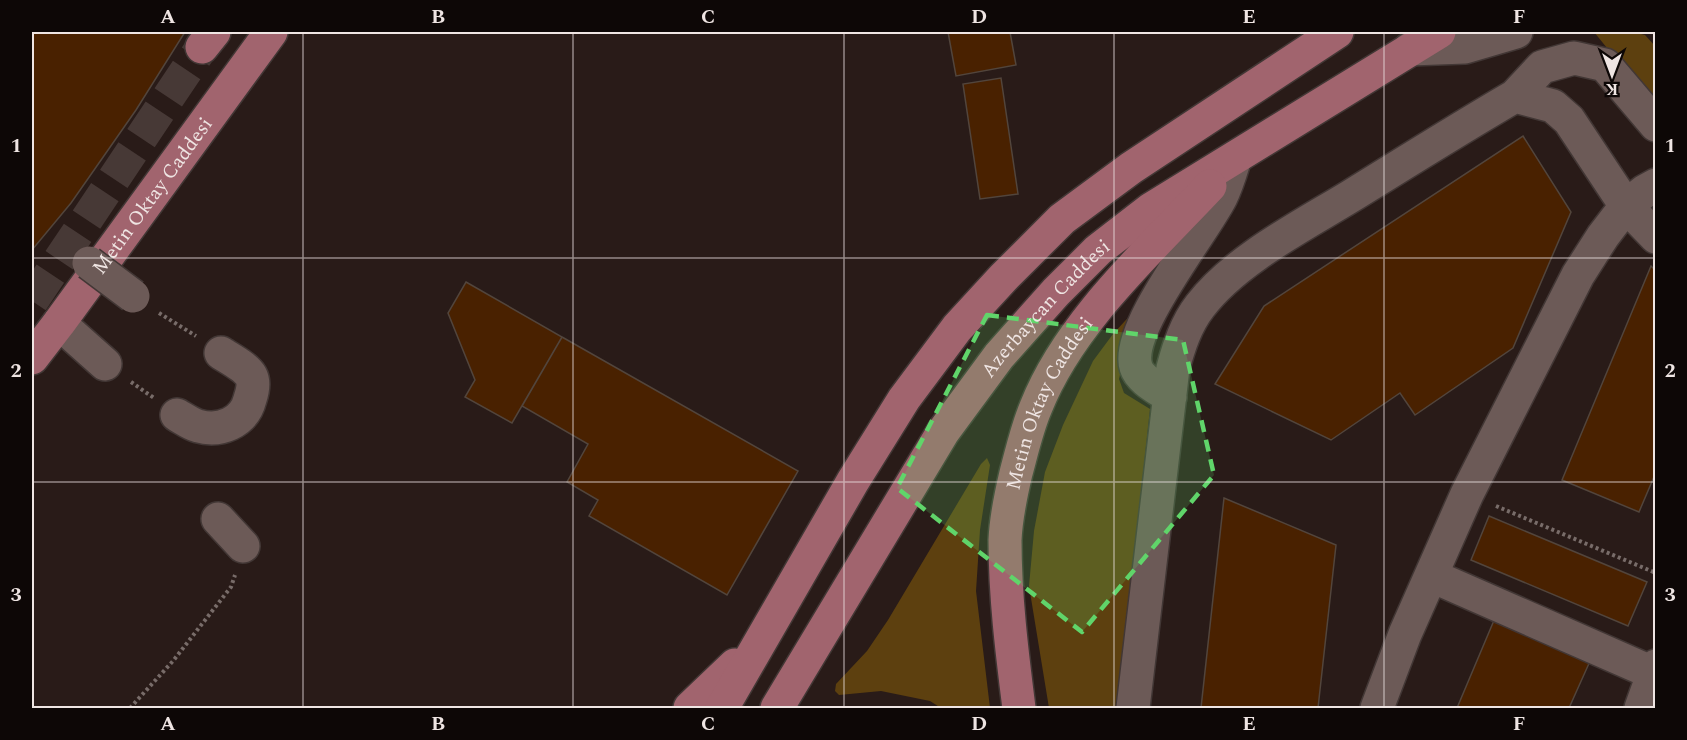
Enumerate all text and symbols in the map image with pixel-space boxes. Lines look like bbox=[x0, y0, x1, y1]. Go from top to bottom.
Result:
text: A bbox=[160, 2, 176, 32]
text: B bbox=[431, 2, 445, 32]
text: C bbox=[701, 2, 715, 32]
text: D bbox=[971, 2, 987, 32]
text: E bbox=[1242, 2, 1256, 32]
text: F bbox=[1513, 2, 1525, 32]
north arrow bbox=[1582, 45, 1642, 105]
text: K bbox=[1605, 77, 1618, 101]
street label: Metin Oktay Caddesi bbox=[85, 111, 220, 281]
text: 1 bbox=[10, 131, 22, 161]
text: 1 bbox=[1664, 131, 1676, 161]
street label: Azerbaycan Caddesi bbox=[974, 232, 1117, 384]
street label: Metin Oktay Caddesi bbox=[999, 311, 1101, 493]
text: 2 bbox=[10, 356, 22, 386]
text: 2 bbox=[1664, 356, 1676, 386]
text: 3 bbox=[10, 580, 22, 610]
text: 3 bbox=[1664, 580, 1676, 610]
text: A bbox=[160, 709, 176, 739]
text: B bbox=[431, 709, 445, 739]
text: C bbox=[701, 709, 715, 739]
text: D bbox=[971, 709, 987, 739]
text: E bbox=[1242, 709, 1256, 739]
text: F bbox=[1513, 709, 1525, 739]

